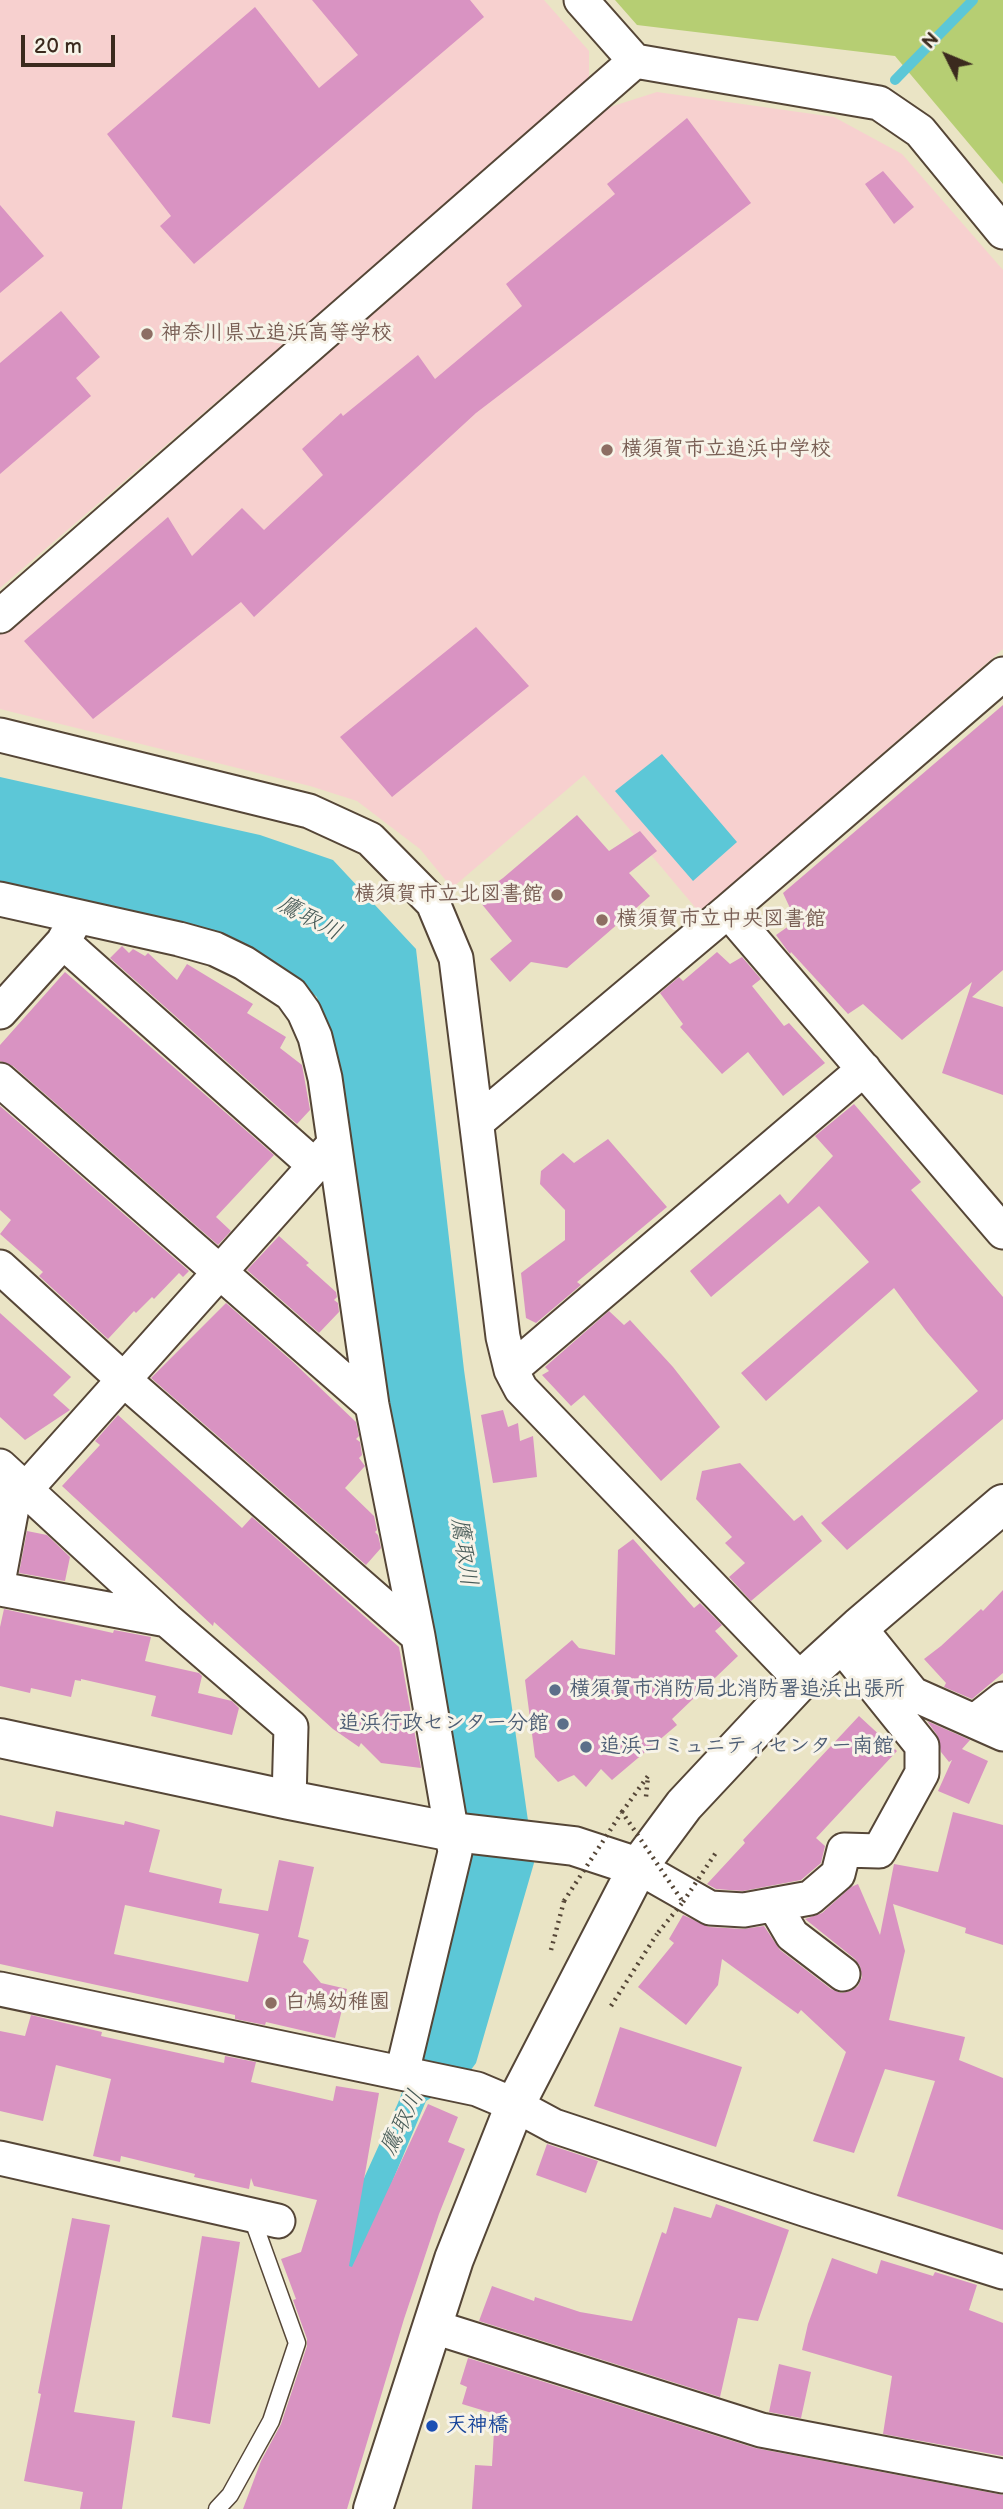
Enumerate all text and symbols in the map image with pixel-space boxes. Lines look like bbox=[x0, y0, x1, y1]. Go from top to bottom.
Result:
scale bar bbox=[24, 21, 119, 65]
north arrow bbox=[912, 21, 982, 91]
text: N bbox=[918, 28, 945, 54]
text: 20 m bbox=[34, 34, 82, 59]
place label: 神奈川県立追浜高等学校 bbox=[161, 321, 392, 347]
marker: 神奈川県立追浜高等学校 bbox=[139, 326, 155, 342]
place label: 横須賀市立追浜中学校 bbox=[621, 437, 831, 463]
marker: 横須賀市立追浜中学校 bbox=[599, 442, 615, 458]
place label: 横須賀市立北図書館 bbox=[354, 882, 543, 908]
marker: 横須賀市立北図書館 bbox=[549, 887, 565, 903]
water label: 鷹取川 bbox=[272, 891, 346, 947]
place label: 横須賀市立中央図書館 bbox=[616, 907, 826, 933]
marker: 横須賀市立中央図書館 bbox=[594, 912, 610, 928]
water label: 鷹取川 bbox=[444, 1516, 482, 1588]
place label: 横須賀市消防局北消防署追浜出張所 bbox=[569, 1677, 905, 1703]
marker: 横須賀市消防局北消防署追浜出張所 bbox=[547, 1682, 563, 1698]
place label: 追浜行政センター分館 bbox=[339, 1711, 549, 1737]
marker: 追浜行政センター分館 bbox=[555, 1716, 571, 1732]
place label: 追浜コミュニティセンター南館 bbox=[600, 1734, 894, 1760]
marker: 追浜コミュニティセンター南館 bbox=[578, 1739, 594, 1755]
place label: 白鳩幼稚園 bbox=[285, 1990, 390, 2016]
marker: 白鳩幼稚園 bbox=[263, 1995, 279, 2011]
water label: 鷹取川 bbox=[375, 2086, 431, 2160]
place label: 天神橋 bbox=[446, 2413, 509, 2439]
marker: 天神橋 bbox=[424, 2418, 440, 2434]

